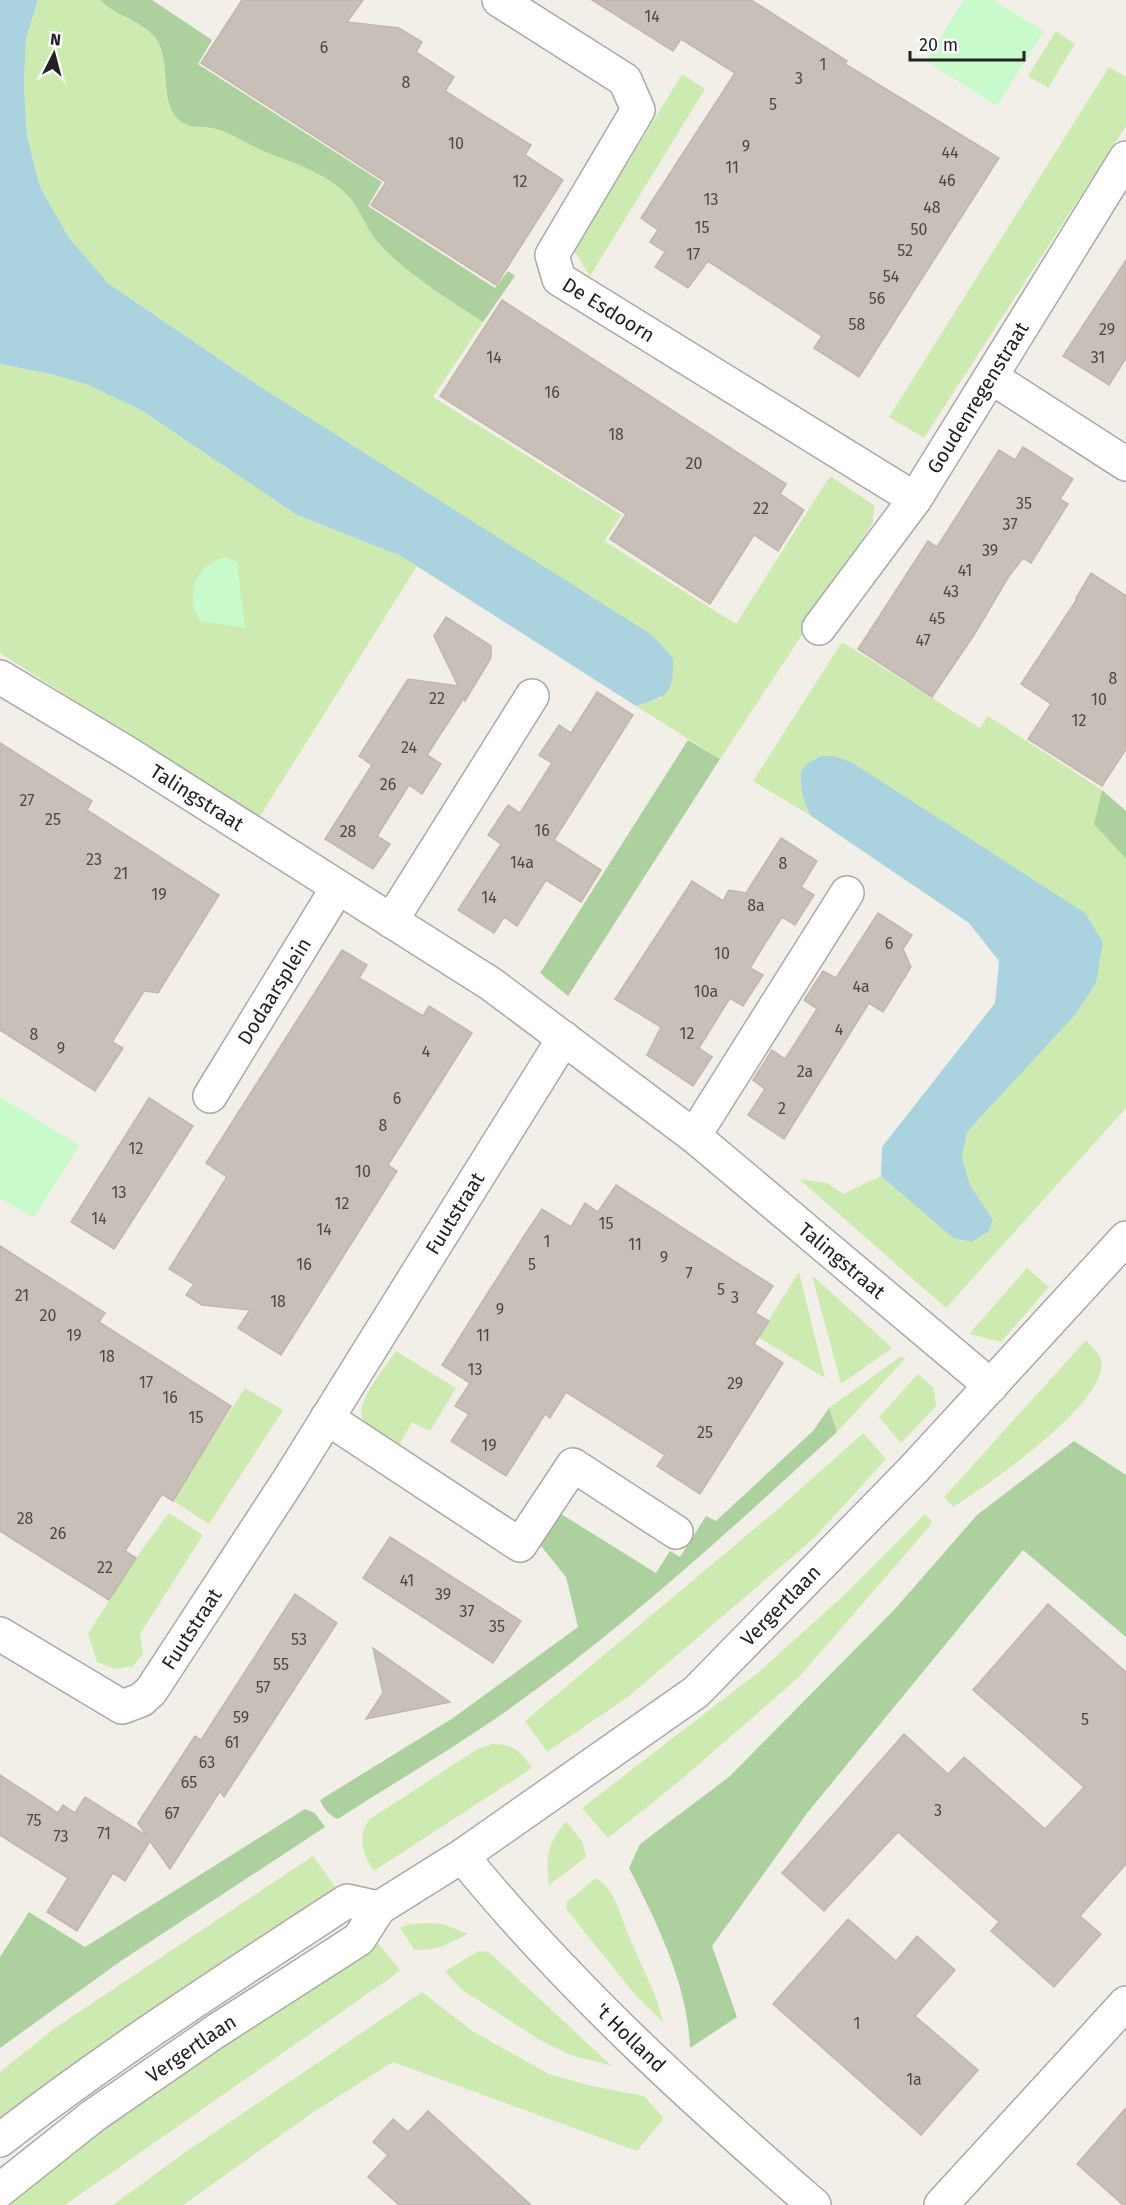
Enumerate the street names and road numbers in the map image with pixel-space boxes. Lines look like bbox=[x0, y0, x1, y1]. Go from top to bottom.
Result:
street label: De Esdoorn bbox=[558, 272, 659, 347]
street label: Goudenregenstraat bbox=[922, 317, 1034, 478]
street label: Talingstraat bbox=[146, 759, 249, 836]
street label: Dodaarsplein bbox=[232, 933, 316, 1049]
street label: Fuutstraat bbox=[420, 1167, 490, 1259]
street label: Talingstraat bbox=[794, 1217, 891, 1304]
street label: Vergertlaan bbox=[736, 1560, 825, 1651]
street label: Fuutstraat bbox=[156, 1583, 227, 1674]
street label: 't Holland bbox=[590, 1998, 671, 2077]
street label: Vergertlaan bbox=[141, 2009, 241, 2088]

